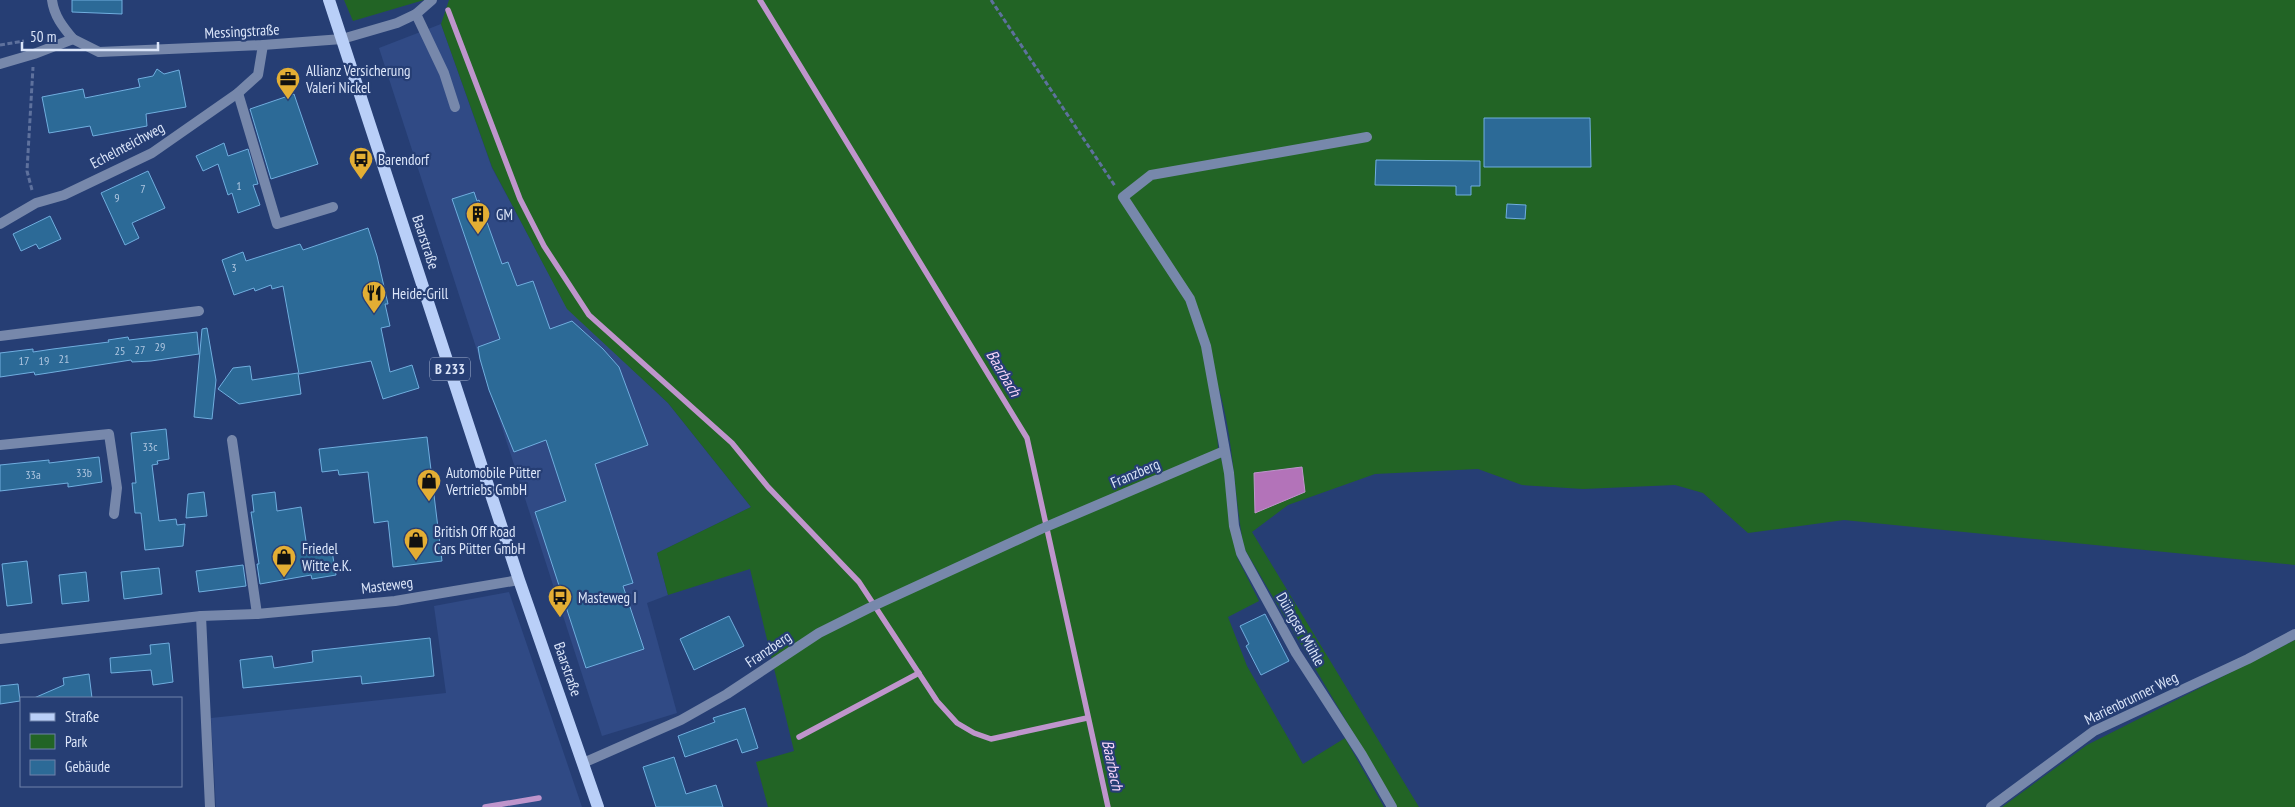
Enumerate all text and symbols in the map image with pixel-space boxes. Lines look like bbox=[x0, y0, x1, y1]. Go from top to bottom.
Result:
scale bar bbox=[22, 20, 159, 52]
street label: Messingstraße bbox=[204, 20, 280, 42]
text: 50 m bbox=[30, 27, 56, 46]
place label: Allianz Versicherung Valeri Nickel bbox=[305, 61, 410, 97]
office icon: Allianz Versicherung Valeri Nickel bbox=[275, 66, 301, 100]
street label: Echelnteichweg bbox=[87, 118, 167, 172]
bus stop icon: Barendorf bbox=[348, 146, 374, 180]
place label: Barendorf bbox=[378, 150, 430, 169]
house number: 1 bbox=[236, 178, 242, 193]
house number: 7 bbox=[140, 181, 146, 196]
house number: 9 bbox=[114, 190, 120, 205]
building icon: GM bbox=[465, 201, 491, 235]
place label: GM bbox=[496, 205, 513, 224]
street label: Baarstraße bbox=[408, 212, 444, 272]
house number: 3 bbox=[231, 260, 237, 275]
restaurant icon: Heide-Grill bbox=[361, 280, 387, 314]
place label: Heide-Grill bbox=[392, 284, 449, 303]
house number: 29 bbox=[155, 339, 165, 354]
house number: 27 bbox=[135, 342, 145, 357]
house number: 25 bbox=[115, 343, 125, 358]
water label: Baarbach bbox=[982, 346, 1026, 401]
house number: 21 bbox=[59, 351, 69, 366]
house number: 17 bbox=[19, 353, 29, 368]
house number: 19 bbox=[39, 353, 49, 368]
road number: B 233 bbox=[430, 358, 470, 380]
house number: 33c bbox=[142, 439, 158, 454]
street label: Franzberg bbox=[1108, 454, 1162, 492]
place label: Automobile Pütter Vertriebs GmbH bbox=[445, 463, 542, 499]
house number: 33b bbox=[76, 465, 92, 480]
house number: 33a bbox=[25, 467, 41, 482]
shop icon: Automobile Pütter Vertriebs GmbH bbox=[416, 468, 442, 502]
place label: British Off Road Cars Pütter GmbH bbox=[434, 522, 526, 558]
shop icon: British Off Road Cars Pütter GmbH bbox=[403, 527, 429, 561]
place label: Friedel Witte e.K. bbox=[302, 539, 352, 575]
shop icon: Friedel Witte e.K. bbox=[271, 544, 297, 578]
street label: Masteweg bbox=[360, 572, 414, 598]
bus stop icon: Masteweg I bbox=[547, 584, 573, 618]
place label: Masteweg I bbox=[578, 588, 637, 607]
street label: Düingser Mühle bbox=[1272, 589, 1330, 669]
street label: Franzberg bbox=[741, 627, 795, 671]
street label: Baarstraße bbox=[550, 639, 586, 699]
street label: Marienbrunner Weg bbox=[2081, 667, 2181, 729]
legend bbox=[20, 697, 182, 787]
text: Straße bbox=[65, 707, 99, 726]
text: Park bbox=[65, 732, 87, 751]
water label: Baarbach bbox=[1098, 738, 1128, 793]
text: Gebäude bbox=[65, 757, 110, 776]

